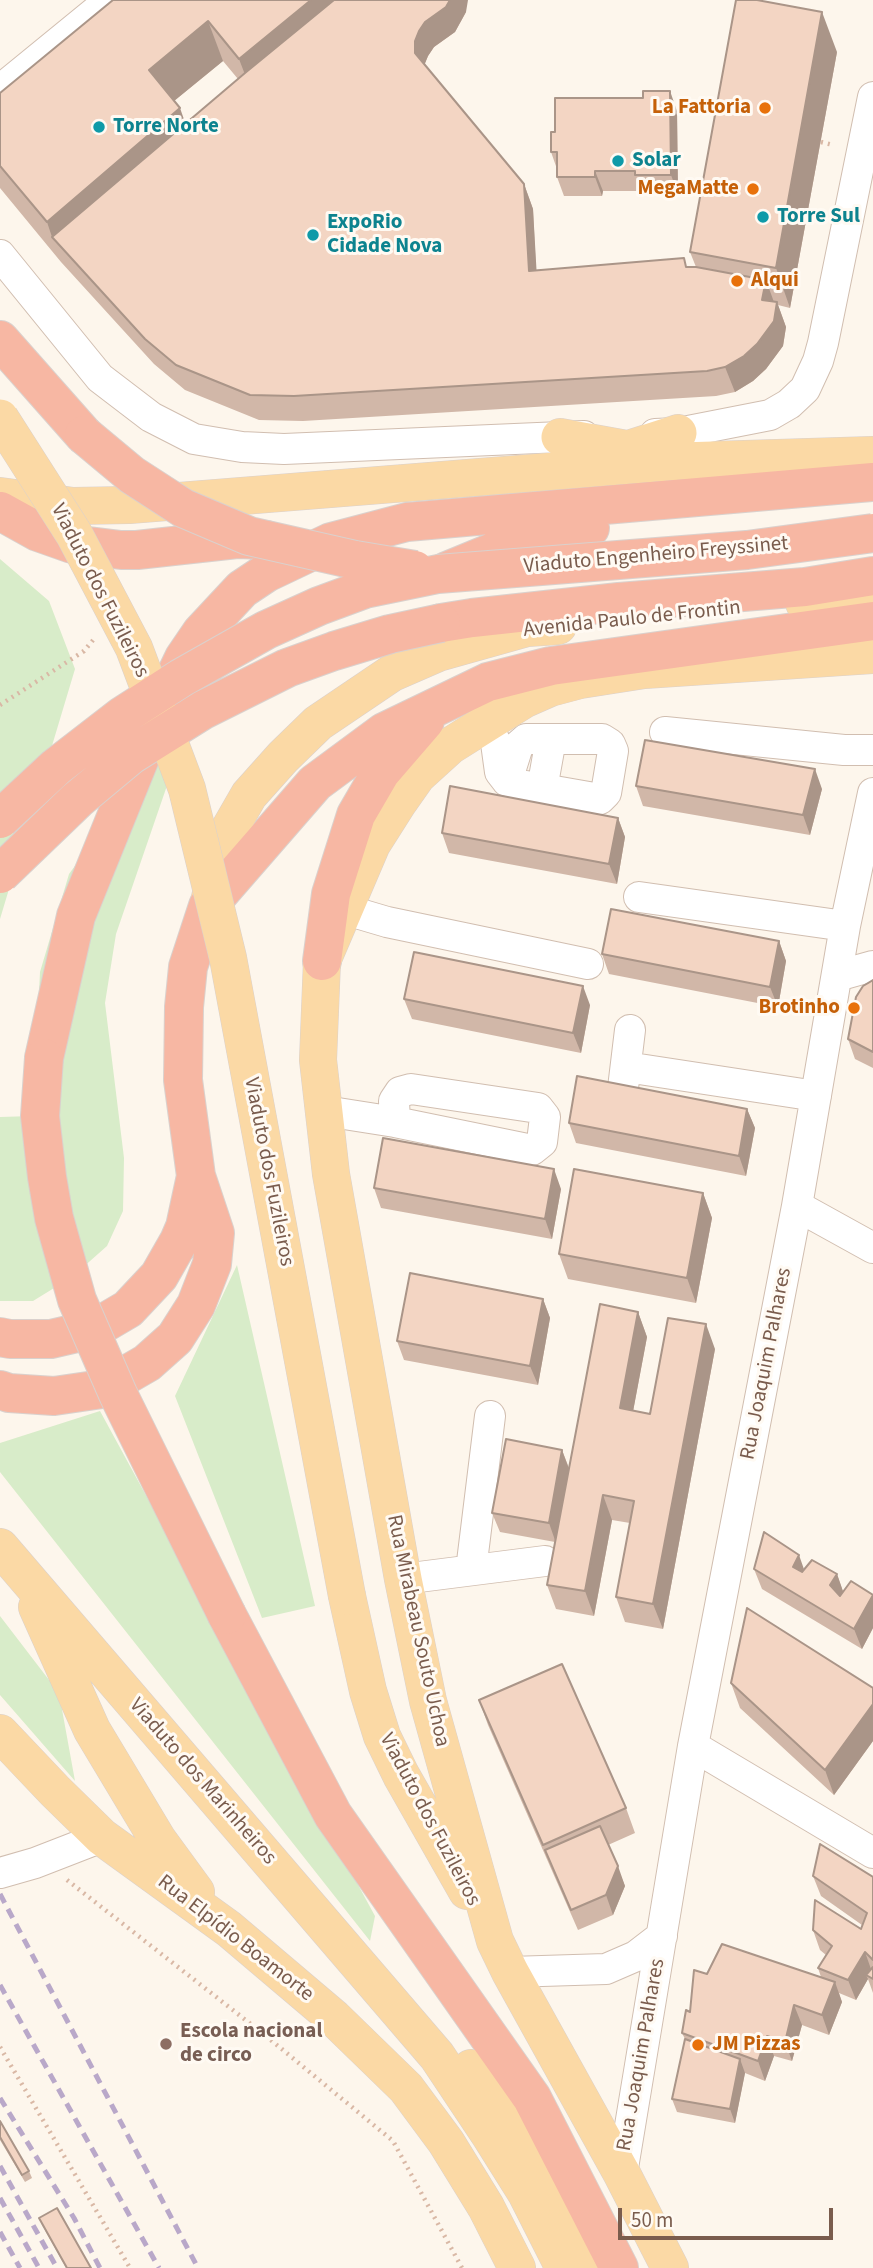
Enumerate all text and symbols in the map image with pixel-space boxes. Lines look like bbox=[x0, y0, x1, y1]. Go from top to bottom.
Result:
place label: La Fattoria bbox=[652, 95, 751, 121]
marker: La Fattoria bbox=[757, 100, 773, 116]
place label: Torre Norte bbox=[113, 114, 219, 140]
marker: Torre Norte bbox=[91, 119, 107, 135]
place label: Solar bbox=[632, 148, 681, 174]
marker: Solar bbox=[610, 153, 626, 169]
place label: MegaMatte bbox=[638, 176, 739, 202]
marker: MegaMatte bbox=[745, 181, 761, 197]
place label: Torre Sul bbox=[777, 204, 860, 230]
marker: Torre Sul bbox=[755, 209, 771, 225]
place label: ExpoRio Cidade Nova bbox=[327, 210, 442, 260]
marker: ExpoRio Cidade Nova bbox=[305, 227, 321, 243]
place label: Alqui bbox=[751, 268, 799, 294]
marker: Alqui bbox=[729, 273, 745, 289]
street label: Viaduto dos Fuzileiros bbox=[44, 500, 154, 682]
street label: Viaduto Engenheiro Freyssinet bbox=[523, 532, 789, 580]
street label: Avenida Paulo de Frontin bbox=[522, 596, 742, 644]
place label: Brotinho bbox=[759, 995, 840, 1021]
marker: Brotinho bbox=[846, 1000, 862, 1016]
street label: Viaduto dos Fuzileiros bbox=[237, 1075, 299, 1269]
street label: Rua Joaquim Palhares bbox=[736, 1266, 798, 1462]
street label: Rua Mirabeau Souto Uchoa bbox=[380, 1513, 454, 1749]
street label: Viaduto dos Marinheiros bbox=[123, 1694, 281, 1870]
street label: Viaduto dos Fuzileiros bbox=[373, 1729, 485, 1911]
street label: Rua Elpídio Boamorte bbox=[152, 1870, 318, 2008]
street label: Rua Joaquim Palhares bbox=[613, 1957, 671, 2153]
place label: Escola nacional de circo bbox=[180, 2019, 322, 2069]
place label: JM Pizzas bbox=[712, 2032, 801, 2058]
marker: Escola nacional de circo bbox=[158, 2036, 174, 2052]
marker: JM Pizzas bbox=[690, 2037, 706, 2053]
scale bar bbox=[621, 2194, 836, 2238]
text: 50 m bbox=[631, 2205, 673, 2235]

